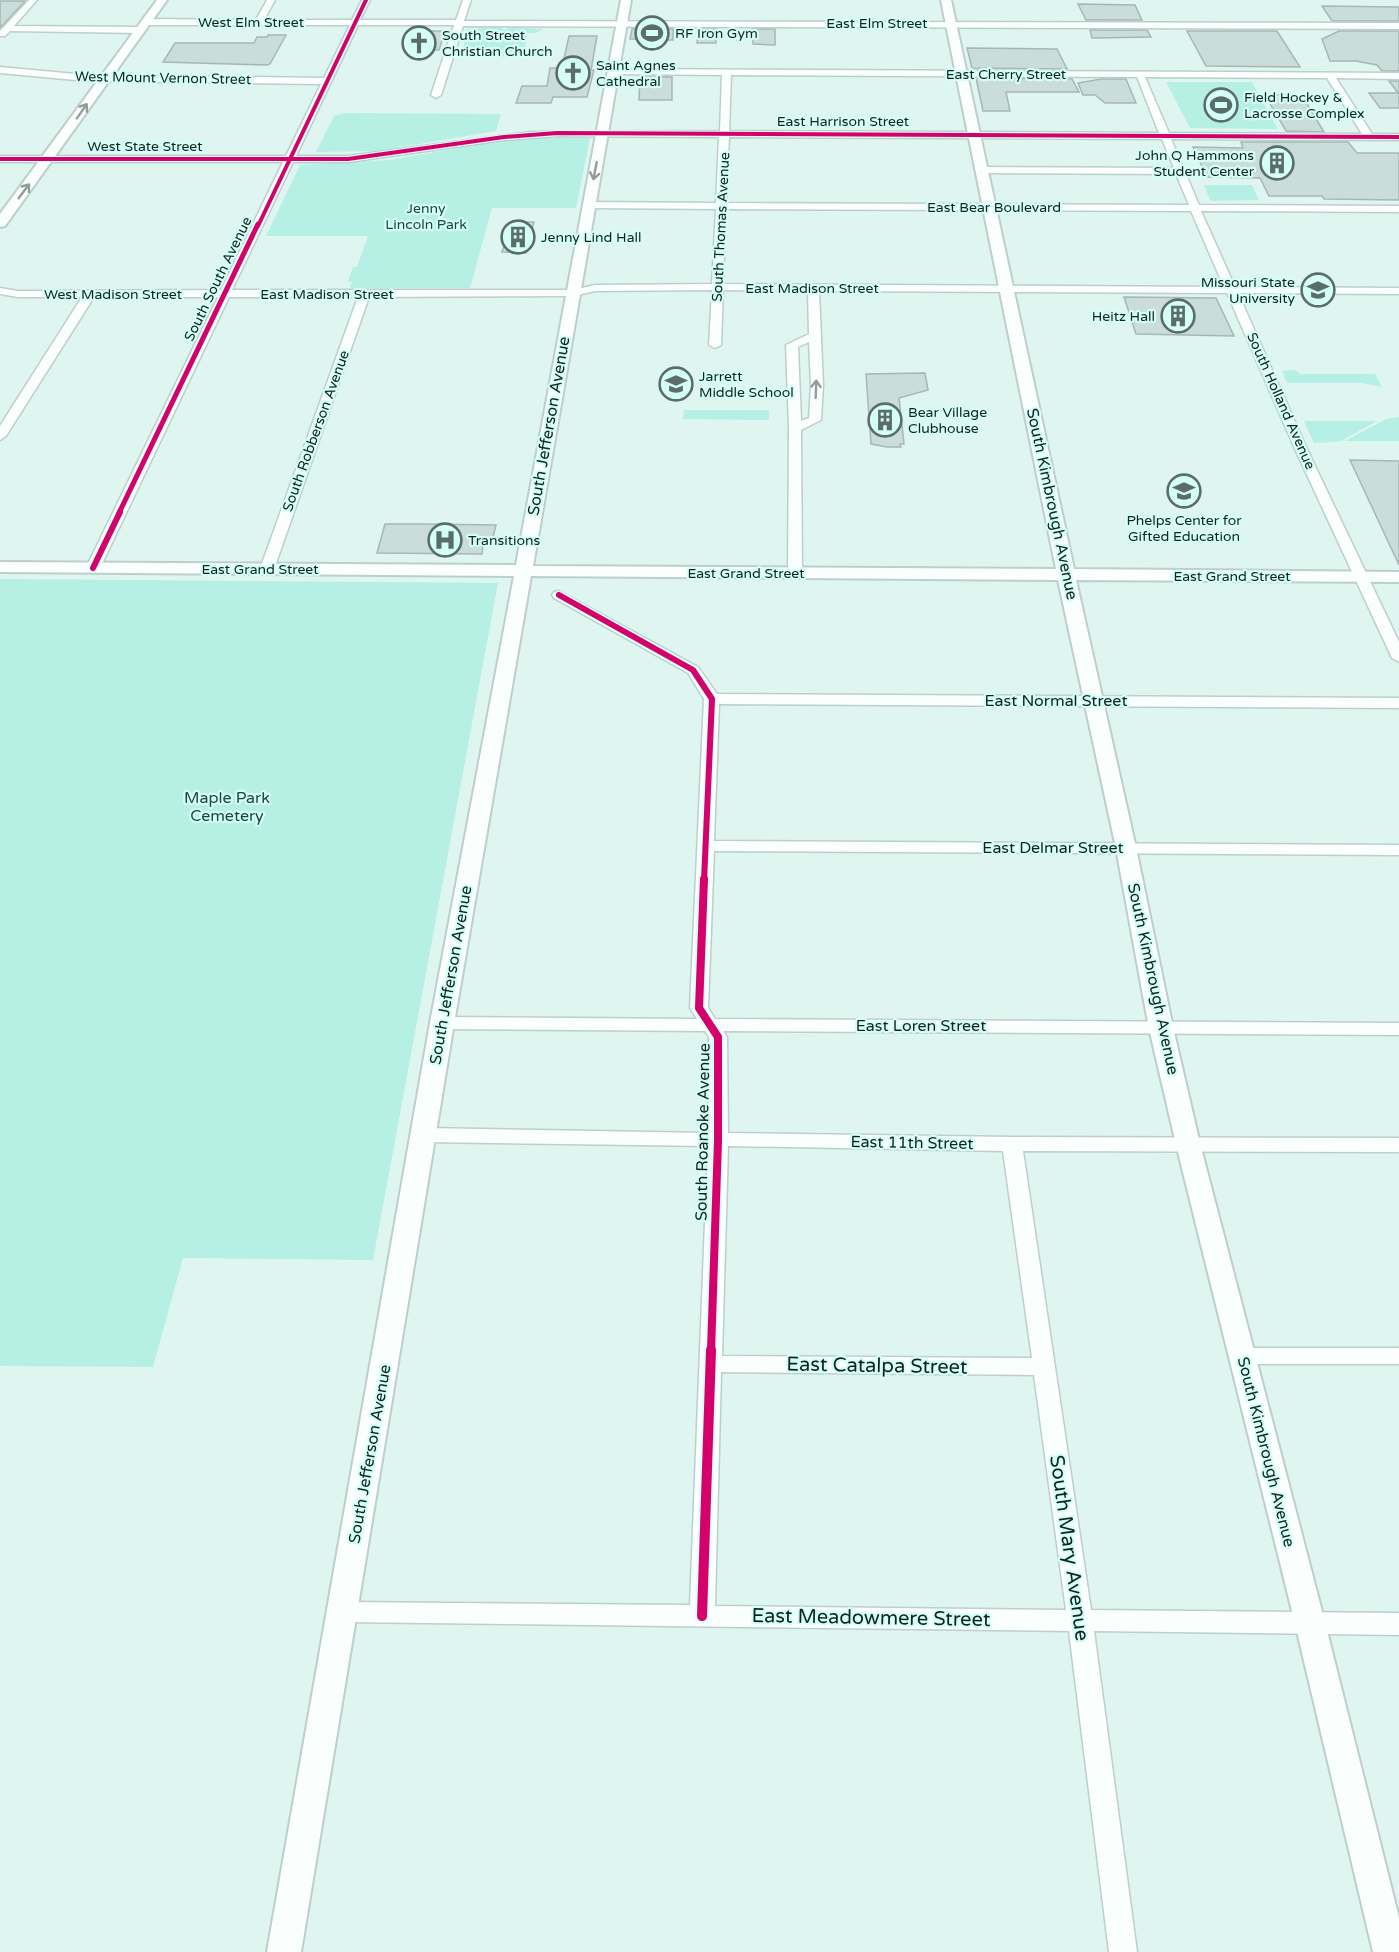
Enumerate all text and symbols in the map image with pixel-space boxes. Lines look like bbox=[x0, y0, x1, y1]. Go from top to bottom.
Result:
street label: West Elm Street bbox=[198, 14, 305, 31]
sports icon: RF Iron Gym bbox=[634, 15, 670, 51]
street label: East Elm Street bbox=[826, 15, 928, 32]
church icon: South Street Christian Church bbox=[401, 25, 437, 61]
place label: RF Iron Gym bbox=[675, 25, 758, 42]
place label: South Street Christian Church bbox=[442, 27, 553, 60]
church icon: Saint Agnes Cathedral bbox=[555, 55, 591, 91]
place label: Saint Agnes Cathedral bbox=[596, 57, 676, 90]
street label: East Cherry Street bbox=[946, 66, 1067, 83]
street label: West Mount Vernon Street bbox=[75, 68, 252, 88]
sports icon: Field Hockey & Lacrosse Complex bbox=[1203, 87, 1239, 123]
place label: Field Hockey & Lacrosse Complex bbox=[1244, 89, 1365, 122]
one-way arrow bbox=[76, 104, 88, 120]
street label: East Harrison Street bbox=[777, 113, 910, 130]
street label: West State Street bbox=[87, 138, 203, 155]
building icon: John Q Hammons Student Center bbox=[1259, 145, 1295, 181]
place label: John Q Hammons Student Center bbox=[1135, 147, 1255, 180]
street label: South Thomas Avenue bbox=[709, 152, 733, 302]
one-way arrow bbox=[589, 161, 600, 180]
one-way arrow bbox=[18, 183, 30, 199]
street label: East Bear Boulevard bbox=[927, 199, 1061, 216]
park label: Jenny Lincoln Park bbox=[385, 200, 467, 233]
street label: South South Avenue bbox=[180, 214, 256, 344]
building icon: Jenny Lind Hall bbox=[500, 219, 536, 255]
place label: Jenny Lind Hall bbox=[541, 229, 642, 246]
school or university icon: Missouri State University bbox=[1300, 272, 1336, 308]
place label: Missouri State University bbox=[1201, 274, 1295, 307]
street label: East Madison Street bbox=[745, 280, 879, 297]
street label: West Madison Street bbox=[44, 286, 183, 303]
street label: East Madison Street bbox=[260, 286, 394, 303]
building icon: Heitz Hall bbox=[1160, 298, 1196, 334]
place label: Heitz Hall bbox=[1092, 308, 1155, 325]
street label: South Holland Avenue bbox=[1243, 330, 1319, 472]
street label: South Jefferson Avenue bbox=[523, 335, 575, 517]
street label: South Robberson Avenue bbox=[279, 348, 353, 514]
school or university icon: Jarrett Middle School bbox=[658, 366, 694, 402]
place label: Jarrett Middle School bbox=[699, 368, 794, 401]
one-way arrow bbox=[811, 380, 822, 399]
building icon: Bear Village Clubhouse bbox=[867, 402, 903, 438]
place label: Bear Village Clubhouse bbox=[908, 404, 987, 437]
street label: South Kimbrough Avenue bbox=[1022, 406, 1082, 602]
school or university icon: Phelps Center for Gifted Education bbox=[1166, 473, 1202, 509]
place label: Phelps Center for Gifted Education bbox=[1126, 512, 1242, 545]
hospital icon: Transitions bbox=[427, 522, 463, 558]
place label: Transitions bbox=[468, 532, 541, 549]
street label: East Grand Street bbox=[201, 561, 319, 578]
street label: East Grand Street bbox=[687, 565, 805, 582]
street label: East Grand Street bbox=[1173, 568, 1291, 585]
street label: East Normal Street bbox=[984, 691, 1128, 711]
park label: Maple Park Cemetery bbox=[184, 788, 270, 826]
street label: East Delmar Street bbox=[982, 838, 1124, 858]
street label: South Kimbrough Avenue bbox=[1123, 881, 1183, 1077]
street label: South Jefferson Avenue bbox=[425, 884, 477, 1066]
street label: East Loren Street bbox=[856, 1016, 986, 1036]
street label: South Roanoke Avenue bbox=[691, 1043, 715, 1221]
street label: East 11th Street bbox=[850, 1132, 974, 1154]
street label: East Catalpa Street bbox=[786, 1352, 968, 1380]
street label: South Kimbrough Avenue bbox=[1233, 1355, 1299, 1549]
street label: South Jefferson Avenue bbox=[344, 1363, 396, 1545]
street label: South Mary Avenue bbox=[1044, 1454, 1094, 1642]
street label: East Meadowmere Street bbox=[751, 1604, 991, 1632]

